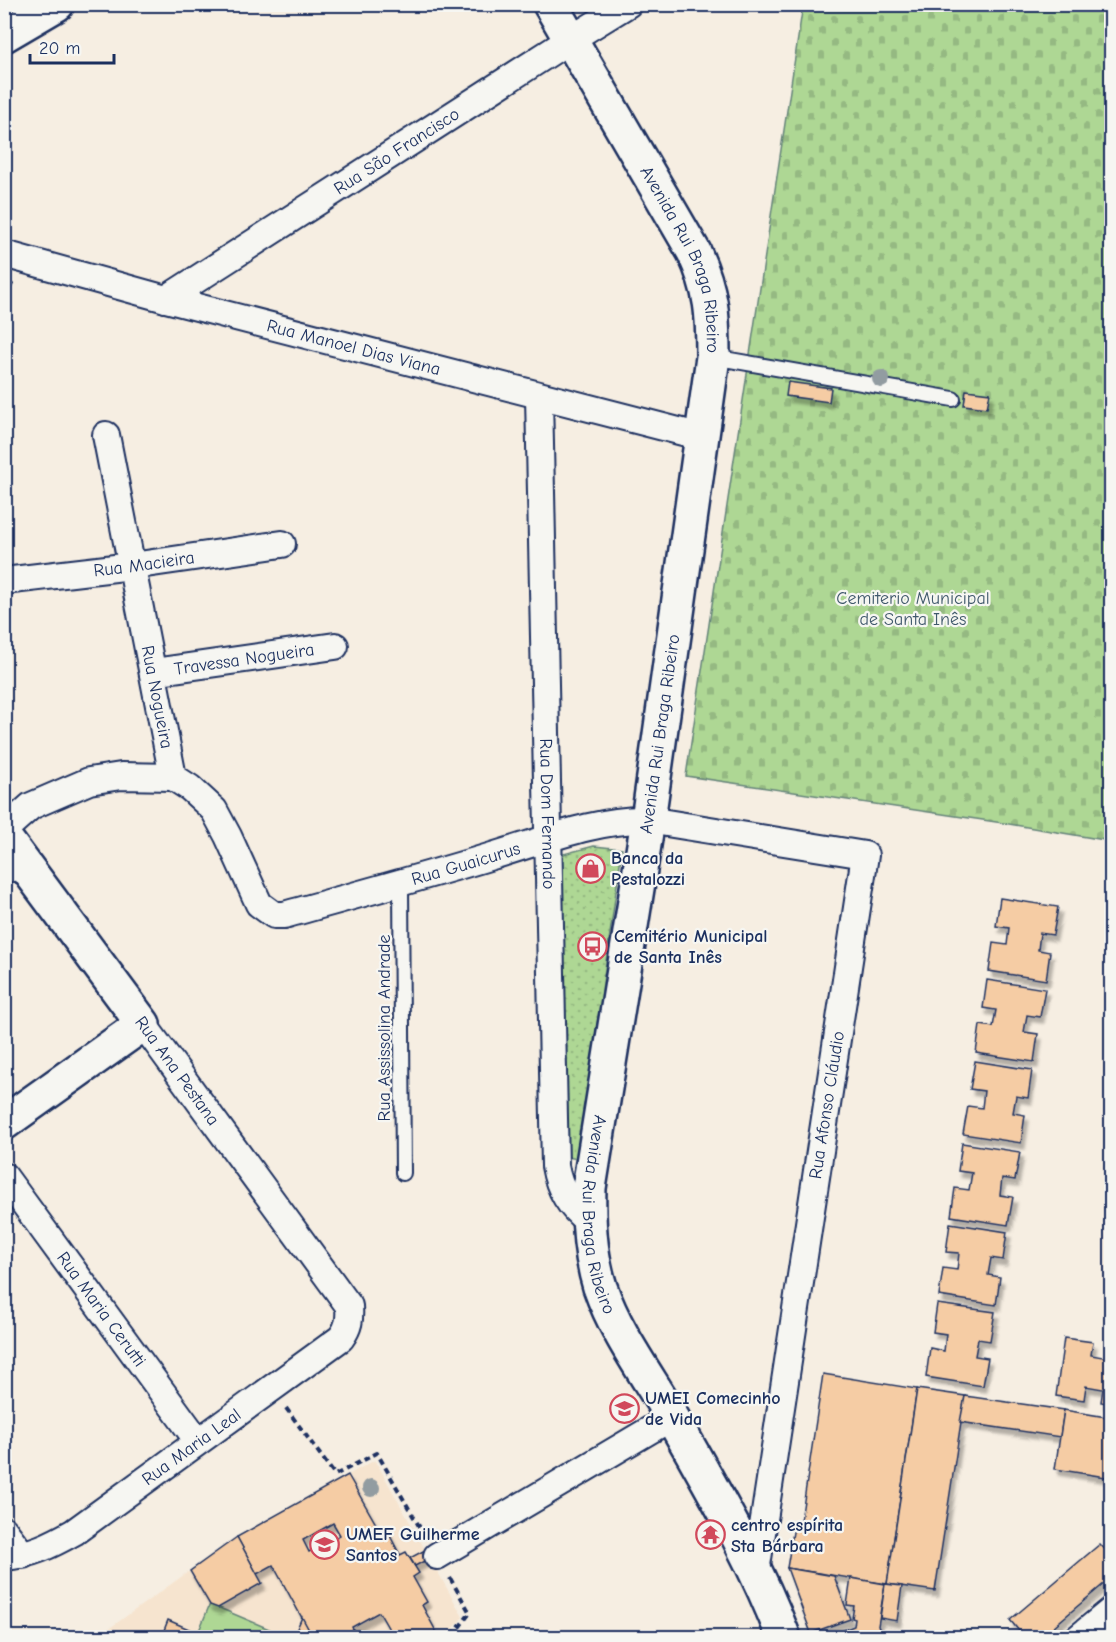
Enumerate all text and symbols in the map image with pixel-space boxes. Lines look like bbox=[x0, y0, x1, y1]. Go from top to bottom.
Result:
scale bar bbox=[30, 27, 114, 65]
text: 20 m bbox=[39, 38, 80, 59]
street label: Rua São Francisco bbox=[330, 103, 463, 199]
street label: Avenida Rui Braga Ribeiro bbox=[636, 162, 724, 353]
street label: Rua Manoel Dias Viana bbox=[265, 315, 443, 380]
street label: Rua Macieira bbox=[92, 546, 196, 581]
park label: Cemiterio Municipal de Santa Inês bbox=[836, 588, 990, 630]
street label: Avenida Rui Braga Ribeiro bbox=[636, 633, 684, 835]
street label: Travessa Nogueira bbox=[173, 639, 316, 679]
street label: Rua Nogueira bbox=[137, 644, 178, 750]
street label: Rua Dom Fernando bbox=[536, 738, 560, 890]
street label: Rua Guaicurus bbox=[409, 837, 523, 890]
place label: Banca da Pestalozzi bbox=[611, 848, 685, 890]
shop icon: Banca da Pestalozzi bbox=[574, 852, 606, 884]
place label: Cemitério Municipal de Santa Inês bbox=[614, 926, 768, 968]
bus stop icon: Cemitério Municipal de Santa Inês bbox=[577, 930, 609, 962]
street label: Rua Assissolina Andrade bbox=[374, 934, 395, 1122]
street label: Rua Ana Pestana bbox=[130, 1012, 224, 1130]
street label: Rua Afonso Cláudio bbox=[805, 1030, 849, 1180]
street label: Avenida Rui Braga Ribeiro bbox=[578, 1114, 620, 1317]
street label: Rua Maria Cerutti bbox=[53, 1248, 150, 1371]
place label: UMEI Comecinho de Vida bbox=[645, 1388, 781, 1430]
school or university icon: UMEI Comecinho de Vida bbox=[608, 1392, 640, 1424]
street label: Rua Maria Leal bbox=[138, 1404, 245, 1490]
place label: centro espírita Sta Bárbara bbox=[731, 1515, 843, 1557]
temple icon: centro espírita Sta Bárbara bbox=[694, 1519, 726, 1551]
place label: UMEF Guilherme Santos bbox=[346, 1524, 480, 1566]
school or university icon: UMEF Guilherme Santos bbox=[309, 1528, 341, 1560]

